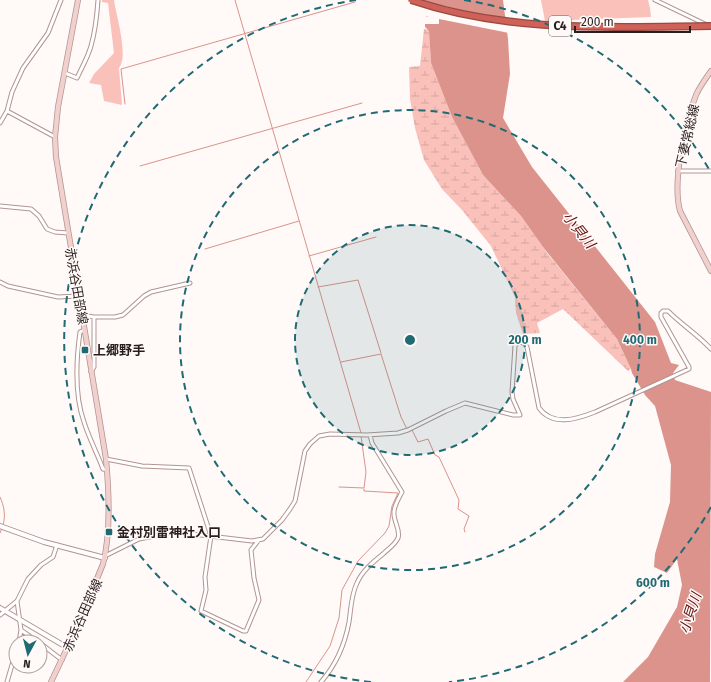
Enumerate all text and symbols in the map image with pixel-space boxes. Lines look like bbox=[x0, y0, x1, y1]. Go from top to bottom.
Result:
scale bar bbox=[575, 8, 690, 34]
text: 200 m bbox=[581, 15, 614, 29]
road number: C4 bbox=[549, 16, 571, 36]
street label: 下妻常総線 bbox=[673, 103, 702, 169]
water label: 小貝川 bbox=[559, 209, 600, 254]
street label: 赤浜谷田部線 bbox=[62, 246, 91, 326]
centre of rings bbox=[403, 333, 417, 347]
text: 200 m bbox=[508, 333, 542, 347]
text: 400 m bbox=[623, 333, 657, 347]
place label: 上郷野手 bbox=[93, 343, 145, 358]
marker: 上郷野手 bbox=[80, 345, 90, 355]
place label: 金村別雷神社入口 bbox=[117, 525, 221, 540]
marker: 金村別雷神社入口 bbox=[104, 527, 114, 537]
text: 600 m bbox=[636, 576, 670, 590]
street label: 赤浜谷田部線 bbox=[60, 577, 105, 654]
water label: 小貝川 bbox=[676, 589, 706, 636]
north arrow bbox=[8, 634, 48, 674]
text: N bbox=[22, 657, 31, 670]

